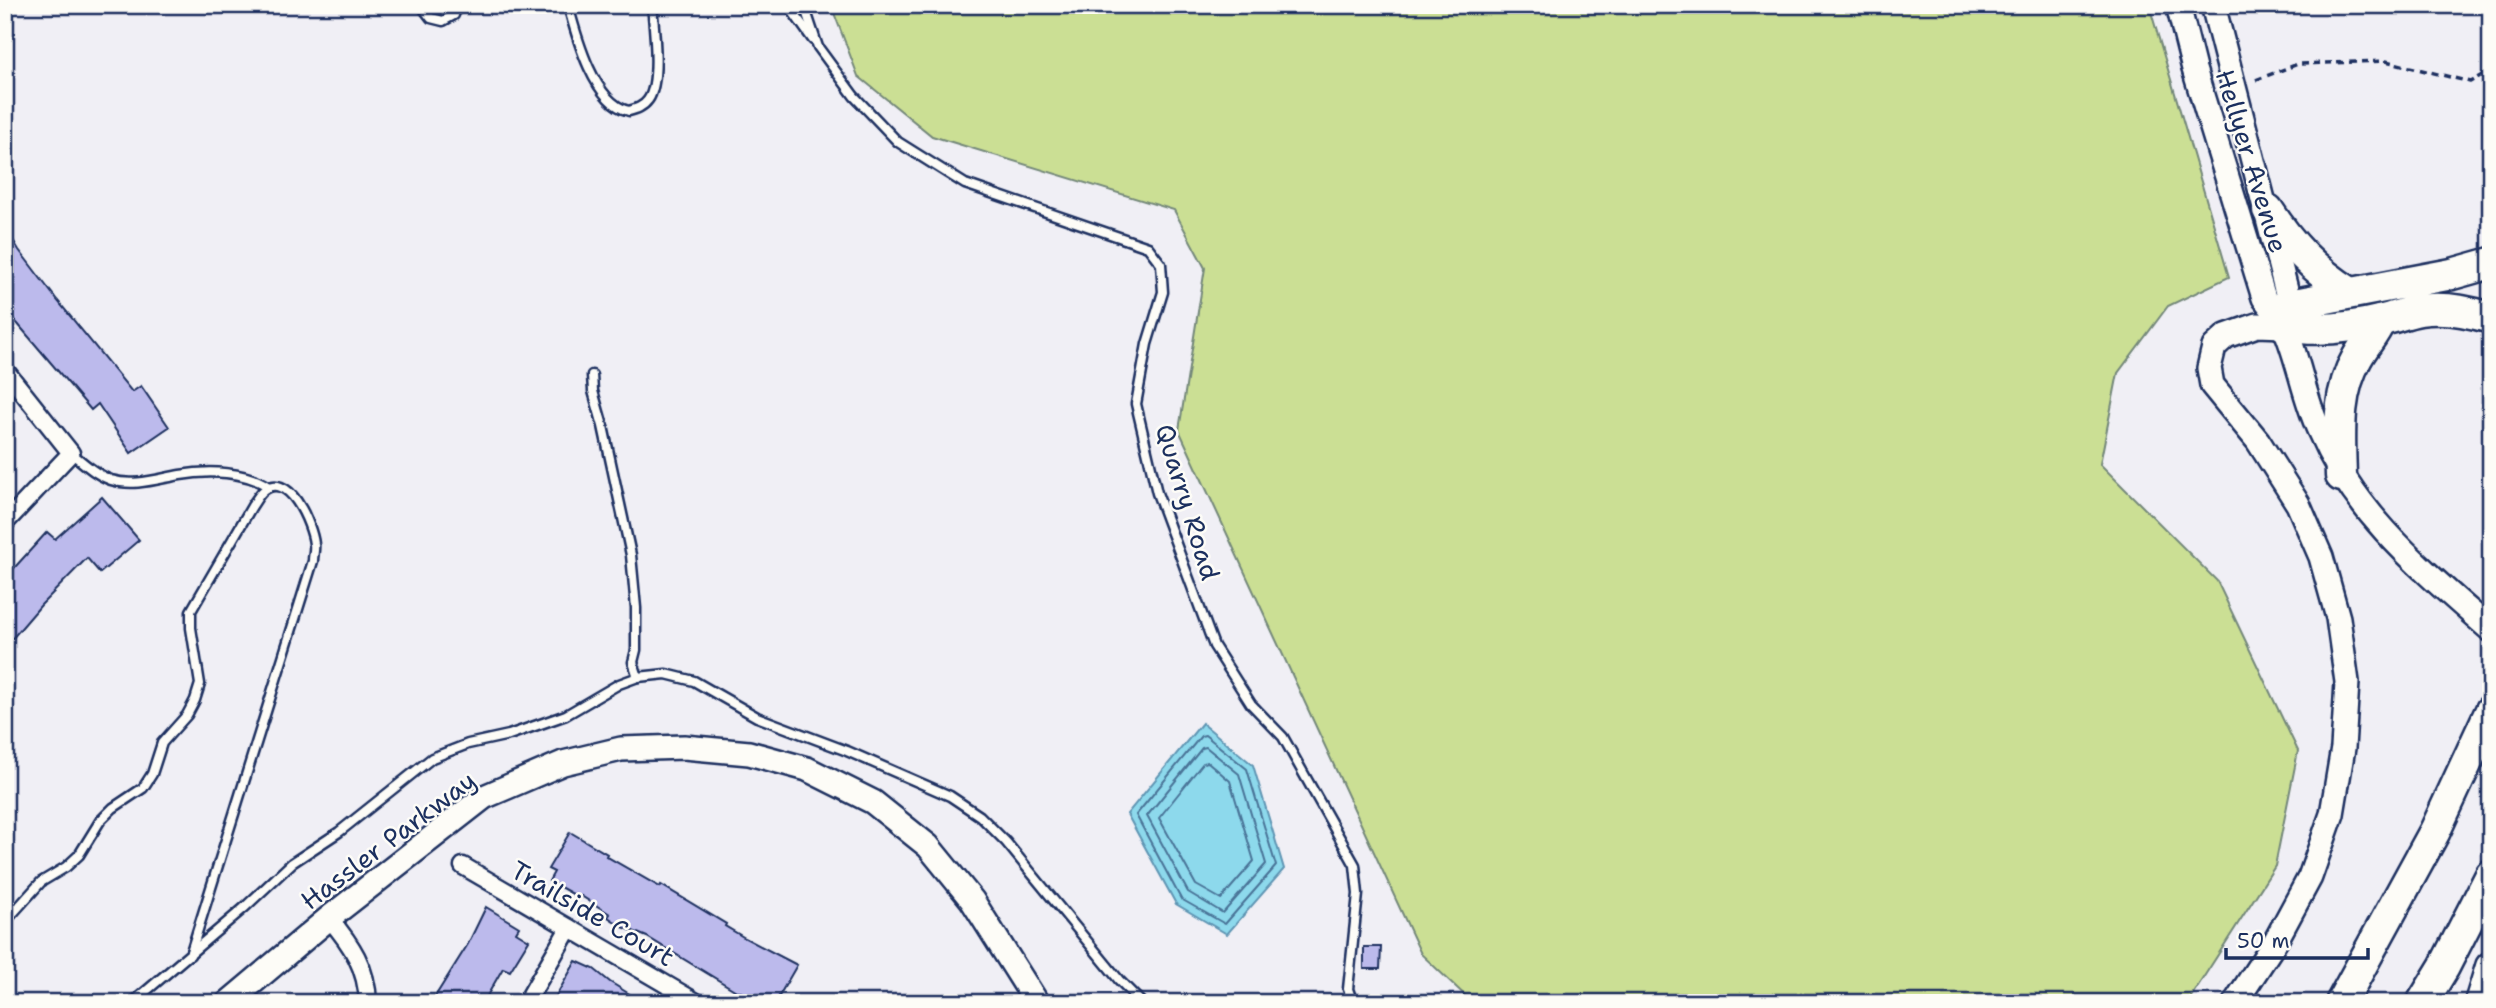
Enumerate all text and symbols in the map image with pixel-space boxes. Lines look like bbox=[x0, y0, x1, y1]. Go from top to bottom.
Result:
street label: Hellyer Avenue bbox=[2207, 65, 2297, 257]
street label: Quarry Road bbox=[1148, 420, 1228, 584]
street label: Hassler Parkway bbox=[293, 763, 483, 917]
street label: Trailside Court bbox=[505, 852, 681, 974]
scale bar bbox=[2226, 917, 2368, 961]
text: 50 m bbox=[2237, 927, 2290, 955]

